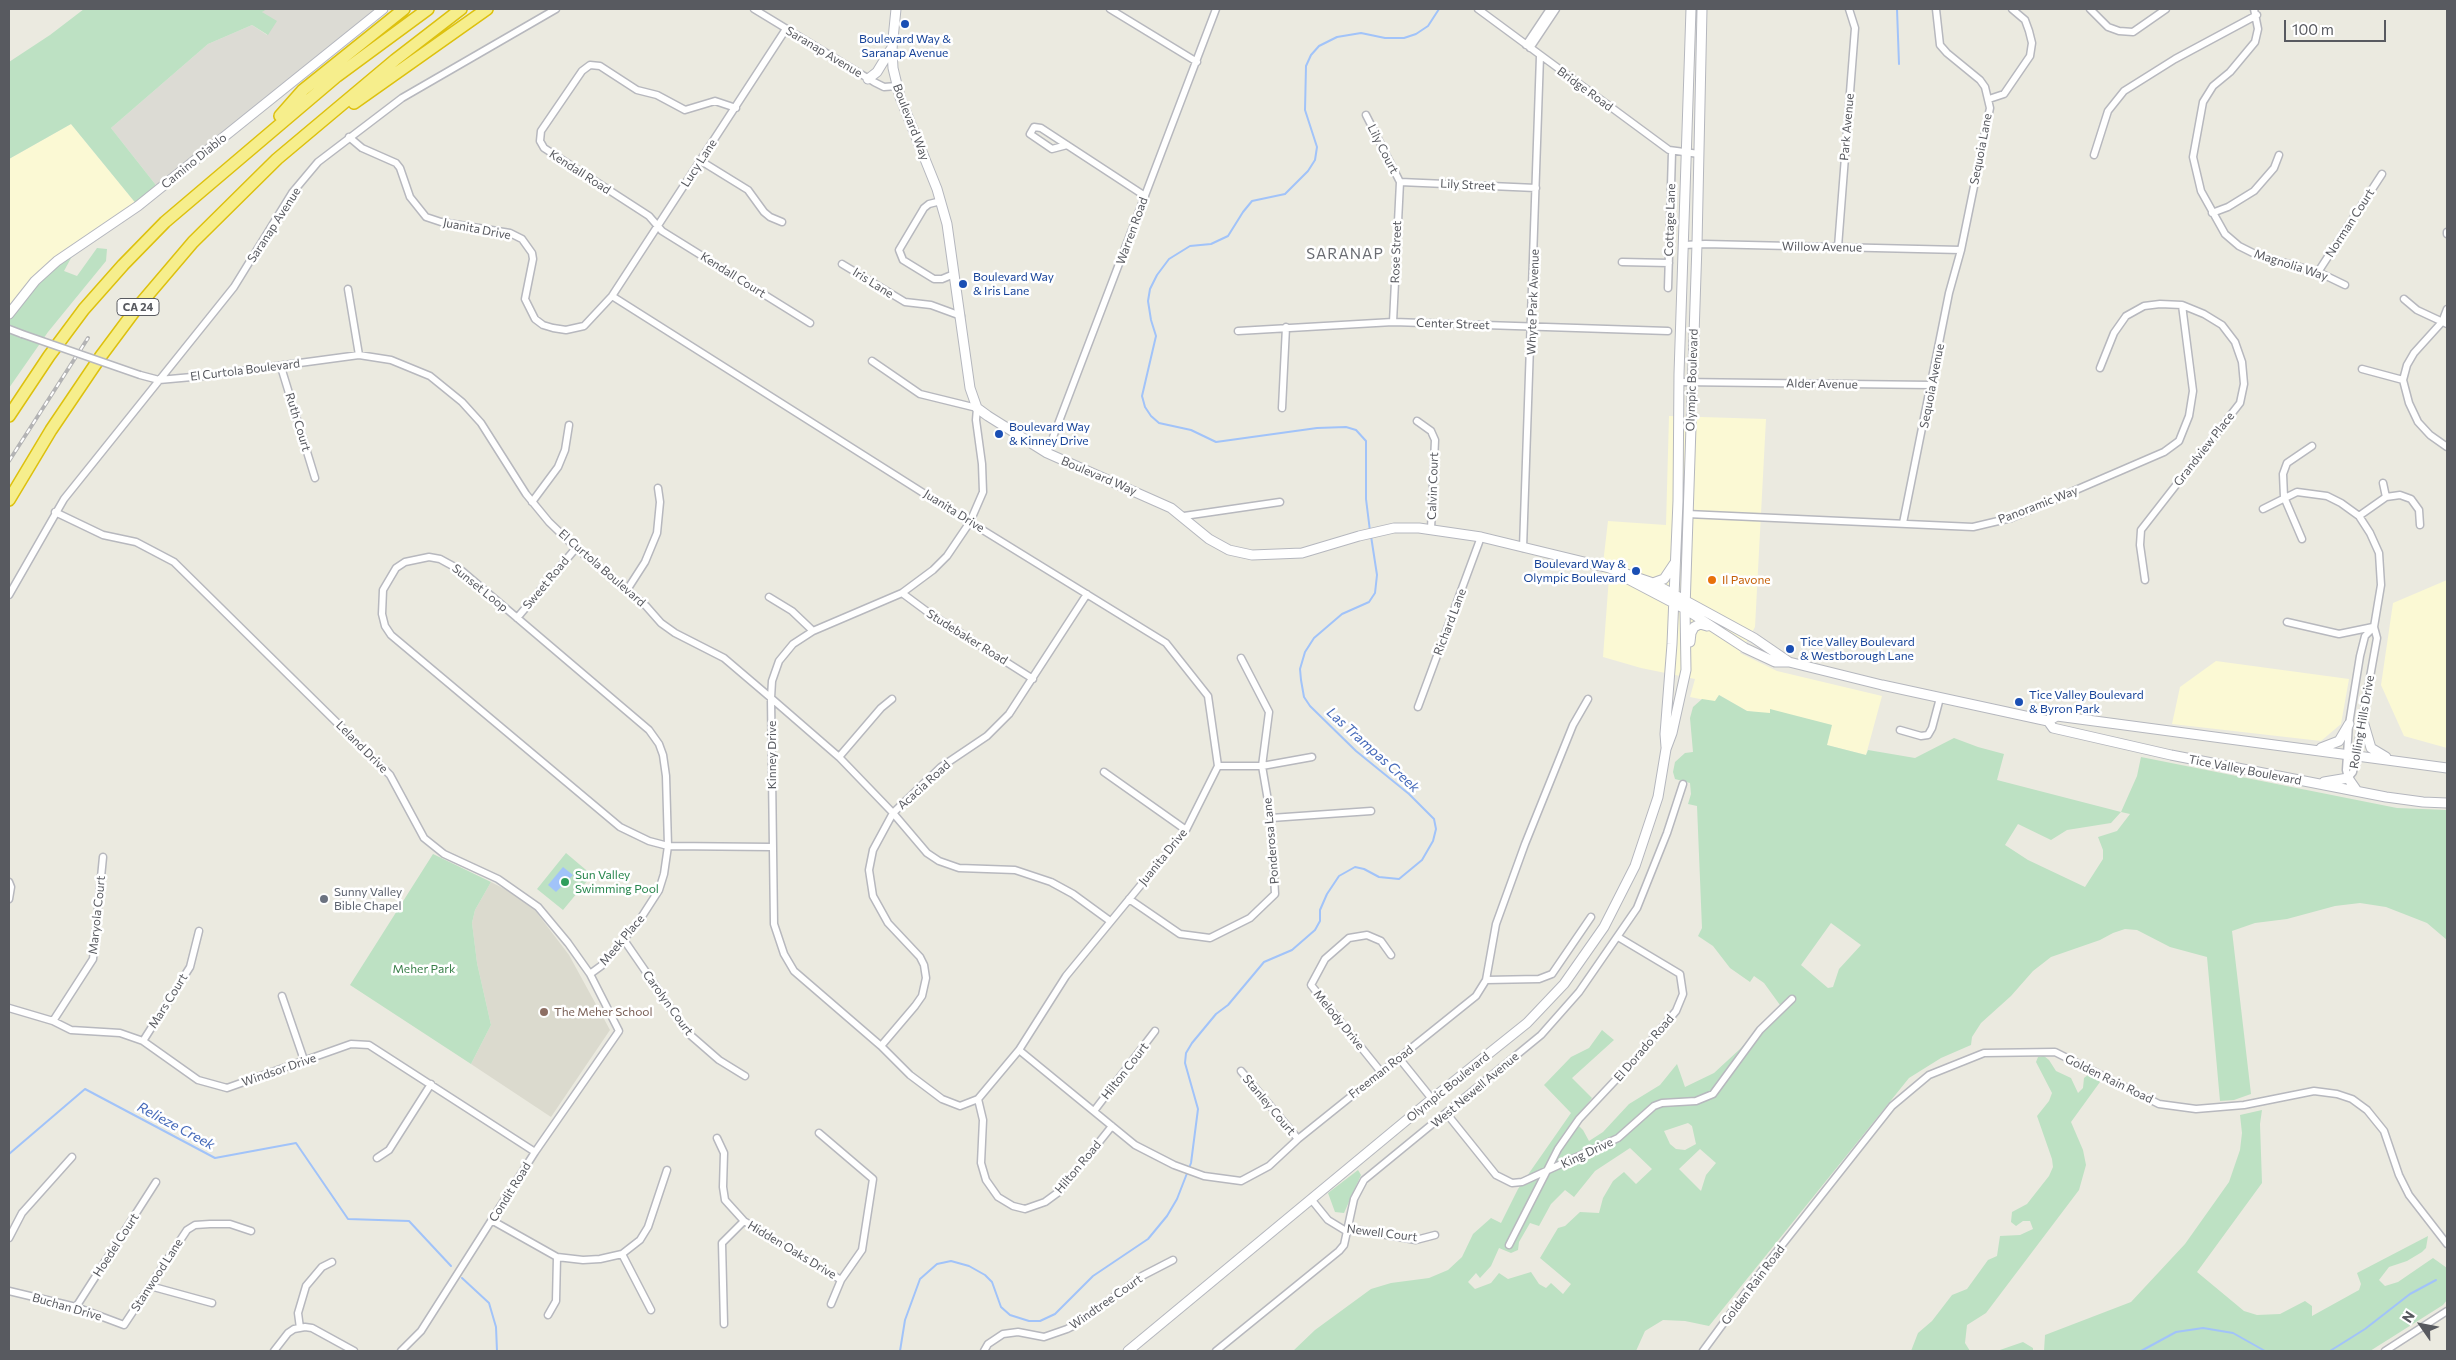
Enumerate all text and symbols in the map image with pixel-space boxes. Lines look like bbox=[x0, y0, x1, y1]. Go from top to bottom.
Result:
scale bar bbox=[2286, 10, 2388, 42]
marker: Boulevard Way & Saranap Avenue bbox=[899, 18, 911, 30]
text: 100 m bbox=[2292, 20, 2334, 38]
street label: Saranap Avenue bbox=[783, 23, 865, 81]
place label: Boulevard Way & Saranap Avenue bbox=[859, 32, 951, 60]
street label: Bridge Road bbox=[1554, 64, 1616, 114]
street label: Boulevard Way bbox=[890, 82, 932, 162]
street label: Park Avenue bbox=[1837, 93, 1857, 161]
street label: Sequoia Lane bbox=[1967, 112, 1995, 186]
street label: Lily Court bbox=[1364, 122, 1402, 176]
street label: Camino Diablo bbox=[158, 130, 230, 192]
street label: Lucy Lane bbox=[678, 136, 720, 190]
street label: Kendall Road bbox=[547, 147, 613, 197]
street label: Lily Street bbox=[1440, 176, 1496, 194]
street label: Cottage Lane bbox=[1662, 183, 1678, 257]
street label: Saranap Avenue bbox=[244, 185, 304, 265]
street label: Norman Court bbox=[2323, 186, 2377, 260]
street label: Warren Road bbox=[1113, 195, 1151, 267]
street label: Juanita Drive bbox=[442, 215, 512, 243]
street label: Rose Street bbox=[1388, 220, 1404, 284]
street label: Willow Avenue bbox=[1782, 239, 1862, 255]
district label: SARANAP bbox=[1305, 245, 1385, 263]
street label: Magnolia Way bbox=[2252, 246, 2330, 284]
street label: Kendall Court bbox=[698, 249, 768, 301]
street label: Whyte Park Avenue bbox=[1524, 249, 1542, 355]
street label: Iris Lane bbox=[850, 265, 896, 301]
place label: Boulevard Way & Iris Lane bbox=[973, 270, 1054, 298]
marker: Boulevard Way & Iris Lane bbox=[957, 278, 969, 290]
road number: CA 24 bbox=[117, 298, 159, 316]
street label: Center Street bbox=[1416, 316, 1490, 332]
street label: Olympic Boulevard bbox=[1683, 328, 1701, 432]
street label: Sequoia Avenue bbox=[1917, 342, 1947, 430]
street label: El Curtola Boulevard bbox=[189, 356, 301, 384]
street label: Alder Avenue bbox=[1786, 376, 1858, 392]
street label: Ruth Court bbox=[282, 391, 314, 453]
street label: Grandview Place bbox=[2171, 409, 2237, 489]
place label: Boulevard Way & Kinney Drive bbox=[1009, 420, 1090, 448]
marker: Boulevard Way & Kinney Drive bbox=[993, 428, 1005, 440]
street label: Calvin Court bbox=[1425, 452, 1441, 520]
street label: Boulevard Way bbox=[1059, 454, 1139, 498]
street label: Panoramic Way bbox=[1996, 483, 2080, 527]
street label: Juanita Drive bbox=[921, 487, 987, 535]
street label: El Curtola Boulevard bbox=[556, 526, 648, 610]
street label: Sweet Road bbox=[520, 554, 572, 612]
place label: Boulevard Way & Olympic Boulevard bbox=[1523, 557, 1626, 585]
street label: Sunset Loop bbox=[449, 561, 511, 615]
marker: Boulevard Way & Olympic Boulevard bbox=[1630, 565, 1642, 577]
place label: Il Pavone bbox=[1722, 573, 1771, 587]
marker: Il Pavone bbox=[1706, 574, 1718, 586]
street label: Richard Lane bbox=[1431, 587, 1469, 657]
street label: Studebaker Road bbox=[924, 606, 1010, 668]
place label: Tice Valley Boulevard & Westborough Lane bbox=[1800, 635, 1915, 663]
marker: Tice Valley Boulevard & Westborough Lane bbox=[1784, 643, 1796, 655]
street label: Rolling Hills Drive bbox=[2347, 674, 2377, 770]
place label: Tice Valley Boulevard & Byron Park bbox=[2029, 688, 2144, 716]
marker: Tice Valley Boulevard & Byron Park bbox=[2013, 696, 2025, 708]
water label: Las Trampas Creek bbox=[1323, 704, 1423, 796]
street label: Leland Drive bbox=[333, 718, 391, 776]
street label: Kinney Drive bbox=[765, 721, 779, 789]
street label: Tice Valley Boulevard bbox=[2187, 752, 2303, 788]
street label: Acacia Road bbox=[895, 758, 953, 812]
street label: Ponderosa Lane bbox=[1260, 797, 1282, 885]
street label: Juanita Drive bbox=[1136, 826, 1190, 888]
place label: Sun Valley Swimming Pool bbox=[575, 868, 659, 896]
street label: Maryola Court bbox=[86, 875, 108, 955]
marker: Sun Valley Swimming Pool bbox=[559, 876, 571, 888]
place label: Sunny Valley Bible Chapel bbox=[334, 885, 402, 913]
marker: Sunny Valley Bible Chapel bbox=[318, 893, 330, 905]
street label: Meek Place bbox=[597, 912, 647, 968]
park label: Meher Park bbox=[392, 962, 456, 976]
street label: Carolyn Court bbox=[640, 968, 696, 1038]
street label: Mars Court bbox=[146, 971, 190, 1031]
street label: Melody Drive bbox=[1311, 987, 1367, 1053]
place label: The Meher School bbox=[554, 1005, 653, 1019]
marker: The Meher School bbox=[538, 1006, 550, 1018]
street label: El Dorado Road bbox=[1611, 1012, 1677, 1084]
street label: Hilton Court bbox=[1098, 1040, 1152, 1102]
street label: Freeman Road bbox=[1346, 1042, 1416, 1102]
street label: Olympic Boulevard bbox=[1404, 1049, 1492, 1125]
street label: West Newell Avenue bbox=[1428, 1049, 1522, 1131]
street label: Windsor Drive bbox=[240, 1051, 318, 1089]
street label: Golden Rain Road bbox=[2063, 1051, 2155, 1107]
street label: Stanley Court bbox=[1240, 1072, 1298, 1138]
water label: Relieze Creek bbox=[134, 1099, 218, 1153]
street label: King Drive bbox=[1559, 1135, 1615, 1171]
street label: Hilton Road bbox=[1052, 1138, 1104, 1196]
street label: Condit Road bbox=[486, 1160, 534, 1224]
street label: Hoedel Court bbox=[90, 1211, 142, 1279]
street label: Hidden Oaks Drive bbox=[745, 1218, 839, 1282]
street label: Newell Court bbox=[1346, 1222, 1418, 1244]
street label: Stanwood Lane bbox=[128, 1236, 186, 1314]
street label: Golden Rain Road bbox=[1718, 1242, 1788, 1328]
street label: Windtree Court bbox=[1067, 1272, 1145, 1332]
street label: Buchan Drive bbox=[31, 1290, 103, 1324]
north arrow bbox=[2396, 1300, 2446, 1350]
text: N bbox=[2398, 1308, 2418, 1326]

